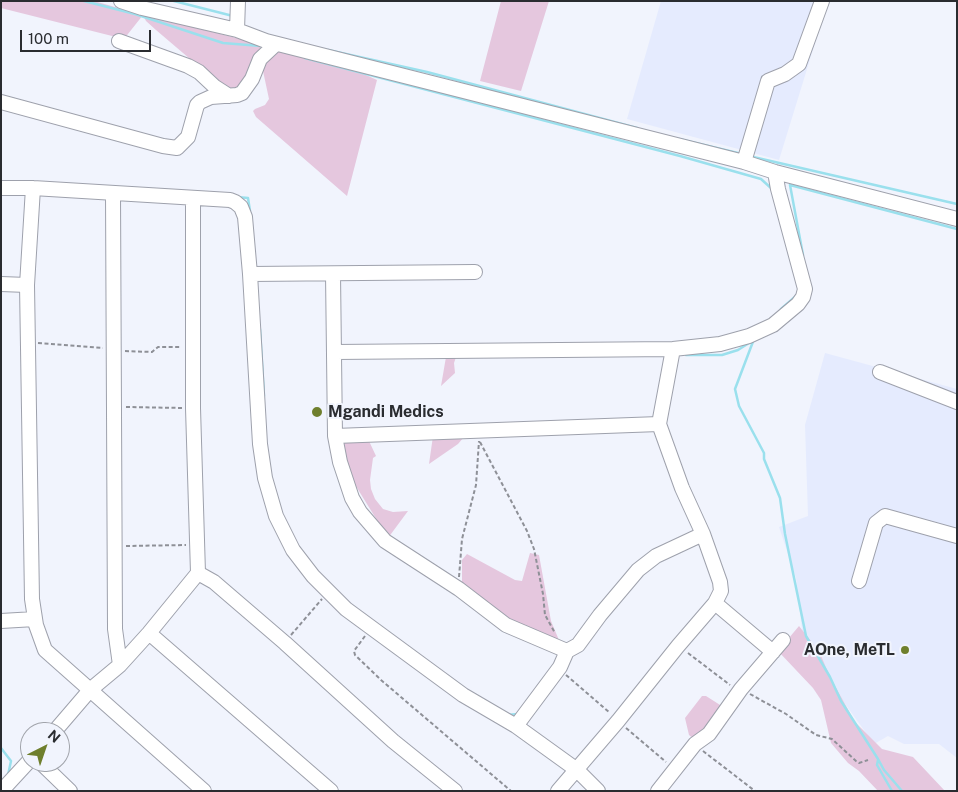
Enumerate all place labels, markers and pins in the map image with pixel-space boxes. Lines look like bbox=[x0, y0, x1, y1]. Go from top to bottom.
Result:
place label: Mgandi Medics bbox=[328, 402, 444, 422]
marker: Mgandi Medics bbox=[310, 405, 324, 419]
place label: AOne, MeTL bbox=[804, 640, 895, 660]
marker: AOne, MeTL bbox=[899, 644, 911, 656]

